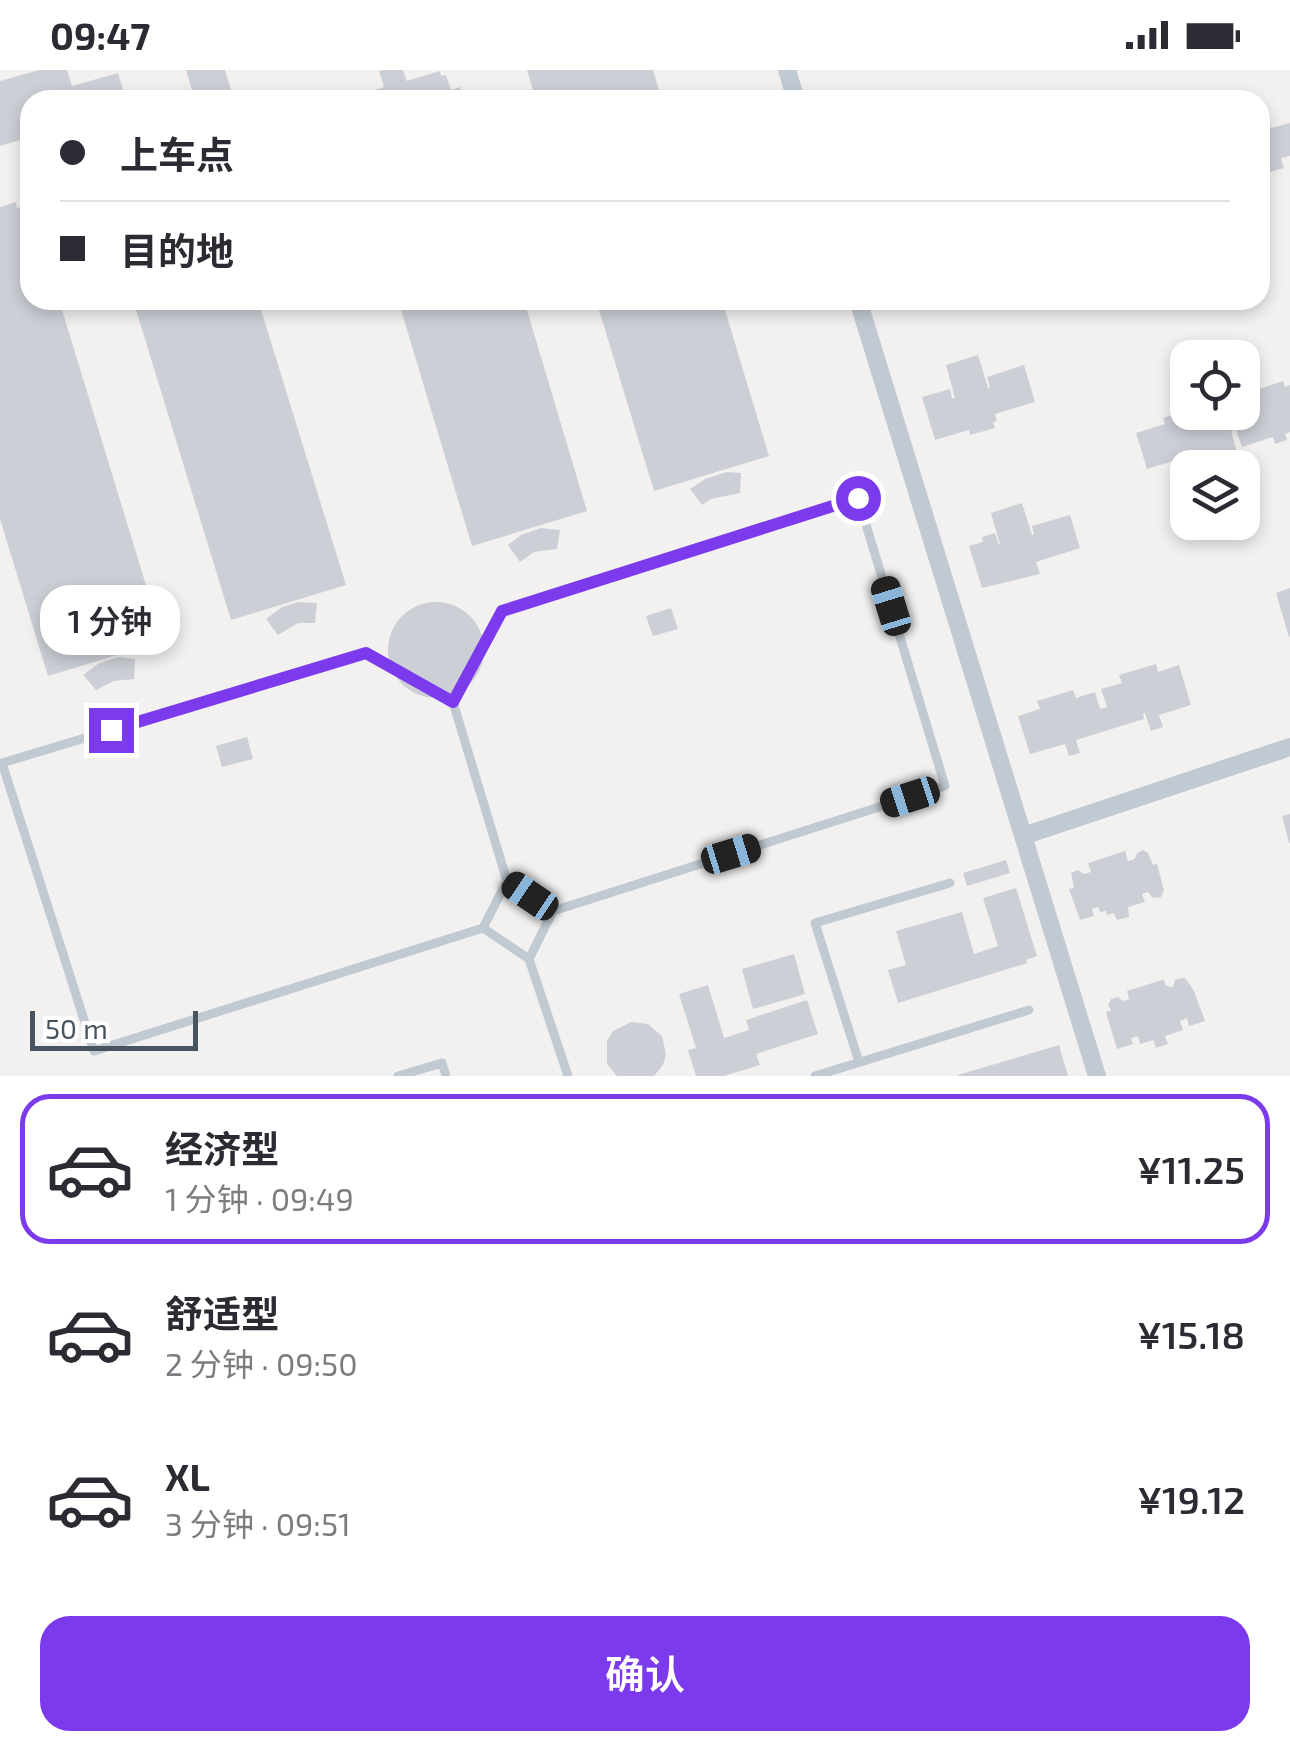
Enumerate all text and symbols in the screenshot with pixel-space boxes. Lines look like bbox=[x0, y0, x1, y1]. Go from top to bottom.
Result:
text: 09:47 bbox=[50, 12, 150, 58]
text: 上车点 bbox=[120, 131, 234, 177]
text: 目的地 bbox=[120, 227, 234, 273]
map controls bbox=[1170, 340, 1260, 540]
button: locate bbox=[1170, 340, 1260, 430]
button: layers bbox=[1170, 450, 1260, 540]
route start bbox=[836, 476, 881, 521]
car bbox=[868, 573, 914, 639]
callout: 1 分钟 bbox=[41, 585, 181, 655]
text: 1 分钟 bbox=[68, 601, 152, 639]
route end bbox=[89, 708, 134, 753]
car bbox=[877, 773, 943, 821]
car bbox=[698, 831, 764, 877]
car bbox=[497, 867, 563, 925]
scale bar bbox=[30, 1006, 198, 1050]
text: 50 m bbox=[45, 1011, 108, 1045]
icon: car bbox=[45, 1124, 135, 1214]
text: 经济型 bbox=[165, 1125, 279, 1171]
text: ¥11.25 bbox=[1137, 1146, 1245, 1192]
text: 1 分钟 · 09:49 bbox=[165, 1179, 354, 1217]
icon: car bbox=[45, 1289, 135, 1379]
text: 舒适型 bbox=[165, 1290, 279, 1336]
text: ¥15.18 bbox=[1137, 1311, 1245, 1357]
text: 2 分钟 · 09:50 bbox=[165, 1344, 358, 1382]
text: XL bbox=[165, 1453, 210, 1499]
icon: car bbox=[45, 1454, 135, 1544]
text: ¥19.12 bbox=[1137, 1476, 1245, 1522]
text: 3 分钟 · 09:51 bbox=[165, 1504, 351, 1542]
button: 确认 bbox=[40, 1616, 1250, 1731]

